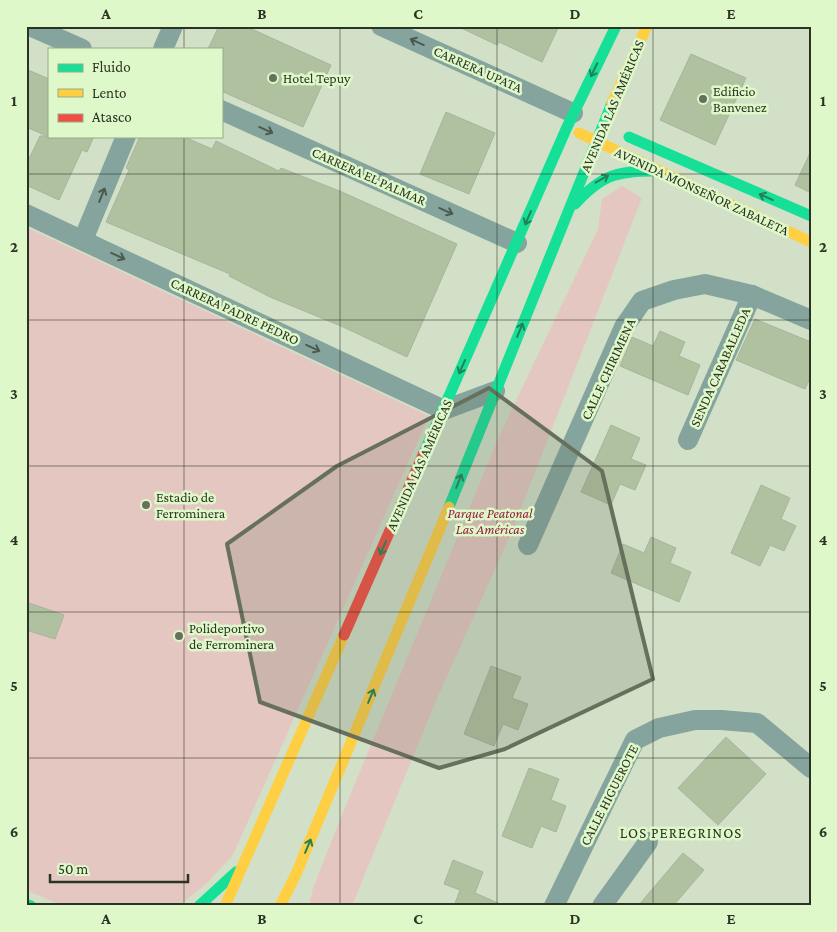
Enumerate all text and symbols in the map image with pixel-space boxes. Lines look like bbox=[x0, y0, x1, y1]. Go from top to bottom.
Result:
text: A bbox=[100, 5, 111, 22]
text: B bbox=[257, 5, 267, 22]
text: C bbox=[413, 5, 423, 22]
text: D bbox=[569, 5, 581, 22]
text: E bbox=[726, 5, 736, 22]
one-way arrow bbox=[410, 37, 425, 47]
street label: AVENIDA LAS AMÉRICAS bbox=[577, 37, 647, 175]
street label: CARRERA UPATA bbox=[431, 42, 525, 96]
legend bbox=[48, 48, 222, 138]
text: Fluido bbox=[92, 59, 131, 75]
one-way arrow bbox=[589, 62, 598, 77]
place label: Hotel Tepuy bbox=[283, 70, 351, 86]
marker: Hotel Tepuy bbox=[267, 72, 279, 84]
place label: Edificio Banvenez bbox=[713, 83, 767, 115]
text: Lento bbox=[92, 85, 126, 101]
text: 1 bbox=[11, 92, 17, 109]
text: 1 bbox=[820, 92, 826, 109]
marker: Edificio Banvenez bbox=[697, 93, 709, 105]
text: Atasco bbox=[92, 109, 132, 125]
one-way arrow bbox=[258, 126, 273, 135]
street label: CARRERA EL PALMAR bbox=[309, 144, 429, 208]
street label: AVENIDA MONSEÑOR ZABALETA bbox=[612, 144, 792, 239]
one-way arrow bbox=[594, 174, 609, 183]
one-way arrow bbox=[98, 187, 107, 202]
one-way arrow bbox=[759, 191, 774, 201]
one-way arrow bbox=[438, 206, 453, 216]
one-way arrow bbox=[523, 210, 532, 225]
text: 2 bbox=[10, 238, 18, 255]
text: 2 bbox=[819, 238, 827, 255]
one-way arrow bbox=[110, 252, 125, 262]
street label: CARRERA PADRE PEDRO bbox=[168, 274, 302, 348]
street label: SENDA CARABALLEDA bbox=[686, 305, 754, 429]
street label: CALLE CHIRIMENA bbox=[577, 316, 639, 422]
one-way arrow bbox=[515, 323, 525, 338]
one-way arrow bbox=[305, 344, 320, 353]
one-way arrow bbox=[457, 359, 467, 374]
text: 3 bbox=[10, 385, 18, 402]
text: 3 bbox=[819, 385, 827, 402]
street label: AVENIDA LAS AMÉRICAS bbox=[383, 396, 455, 533]
one-way arrow bbox=[455, 474, 464, 489]
place label: Estadio de Ferrominera bbox=[156, 489, 226, 521]
marker: Estadio de Ferrominera bbox=[140, 499, 152, 511]
park label: Parque Peatonal Las Américas bbox=[448, 505, 533, 537]
text: 4 bbox=[10, 531, 19, 548]
text: 4 bbox=[819, 531, 828, 548]
one-way arrow bbox=[378, 540, 388, 555]
place label: Polideportivo de Ferrominera bbox=[189, 620, 275, 652]
marker: Polideportivo de Ferrominera bbox=[173, 630, 185, 642]
text: 5 bbox=[10, 677, 18, 694]
text: 5 bbox=[819, 677, 827, 694]
one-way arrow bbox=[366, 689, 376, 704]
street label: CALLE HIGUEROTE bbox=[577, 741, 642, 848]
text: 6 bbox=[10, 823, 18, 840]
text: 6 bbox=[819, 823, 827, 840]
district label: LOS PEREGRINOS bbox=[620, 825, 742, 841]
one-way arrow bbox=[303, 839, 313, 854]
scale bar bbox=[50, 852, 188, 884]
text: 50 m bbox=[58, 861, 88, 877]
text: A bbox=[100, 910, 111, 927]
text: B bbox=[257, 910, 267, 927]
text: C bbox=[413, 910, 423, 927]
text: D bbox=[569, 910, 581, 927]
text: E bbox=[726, 910, 736, 927]

